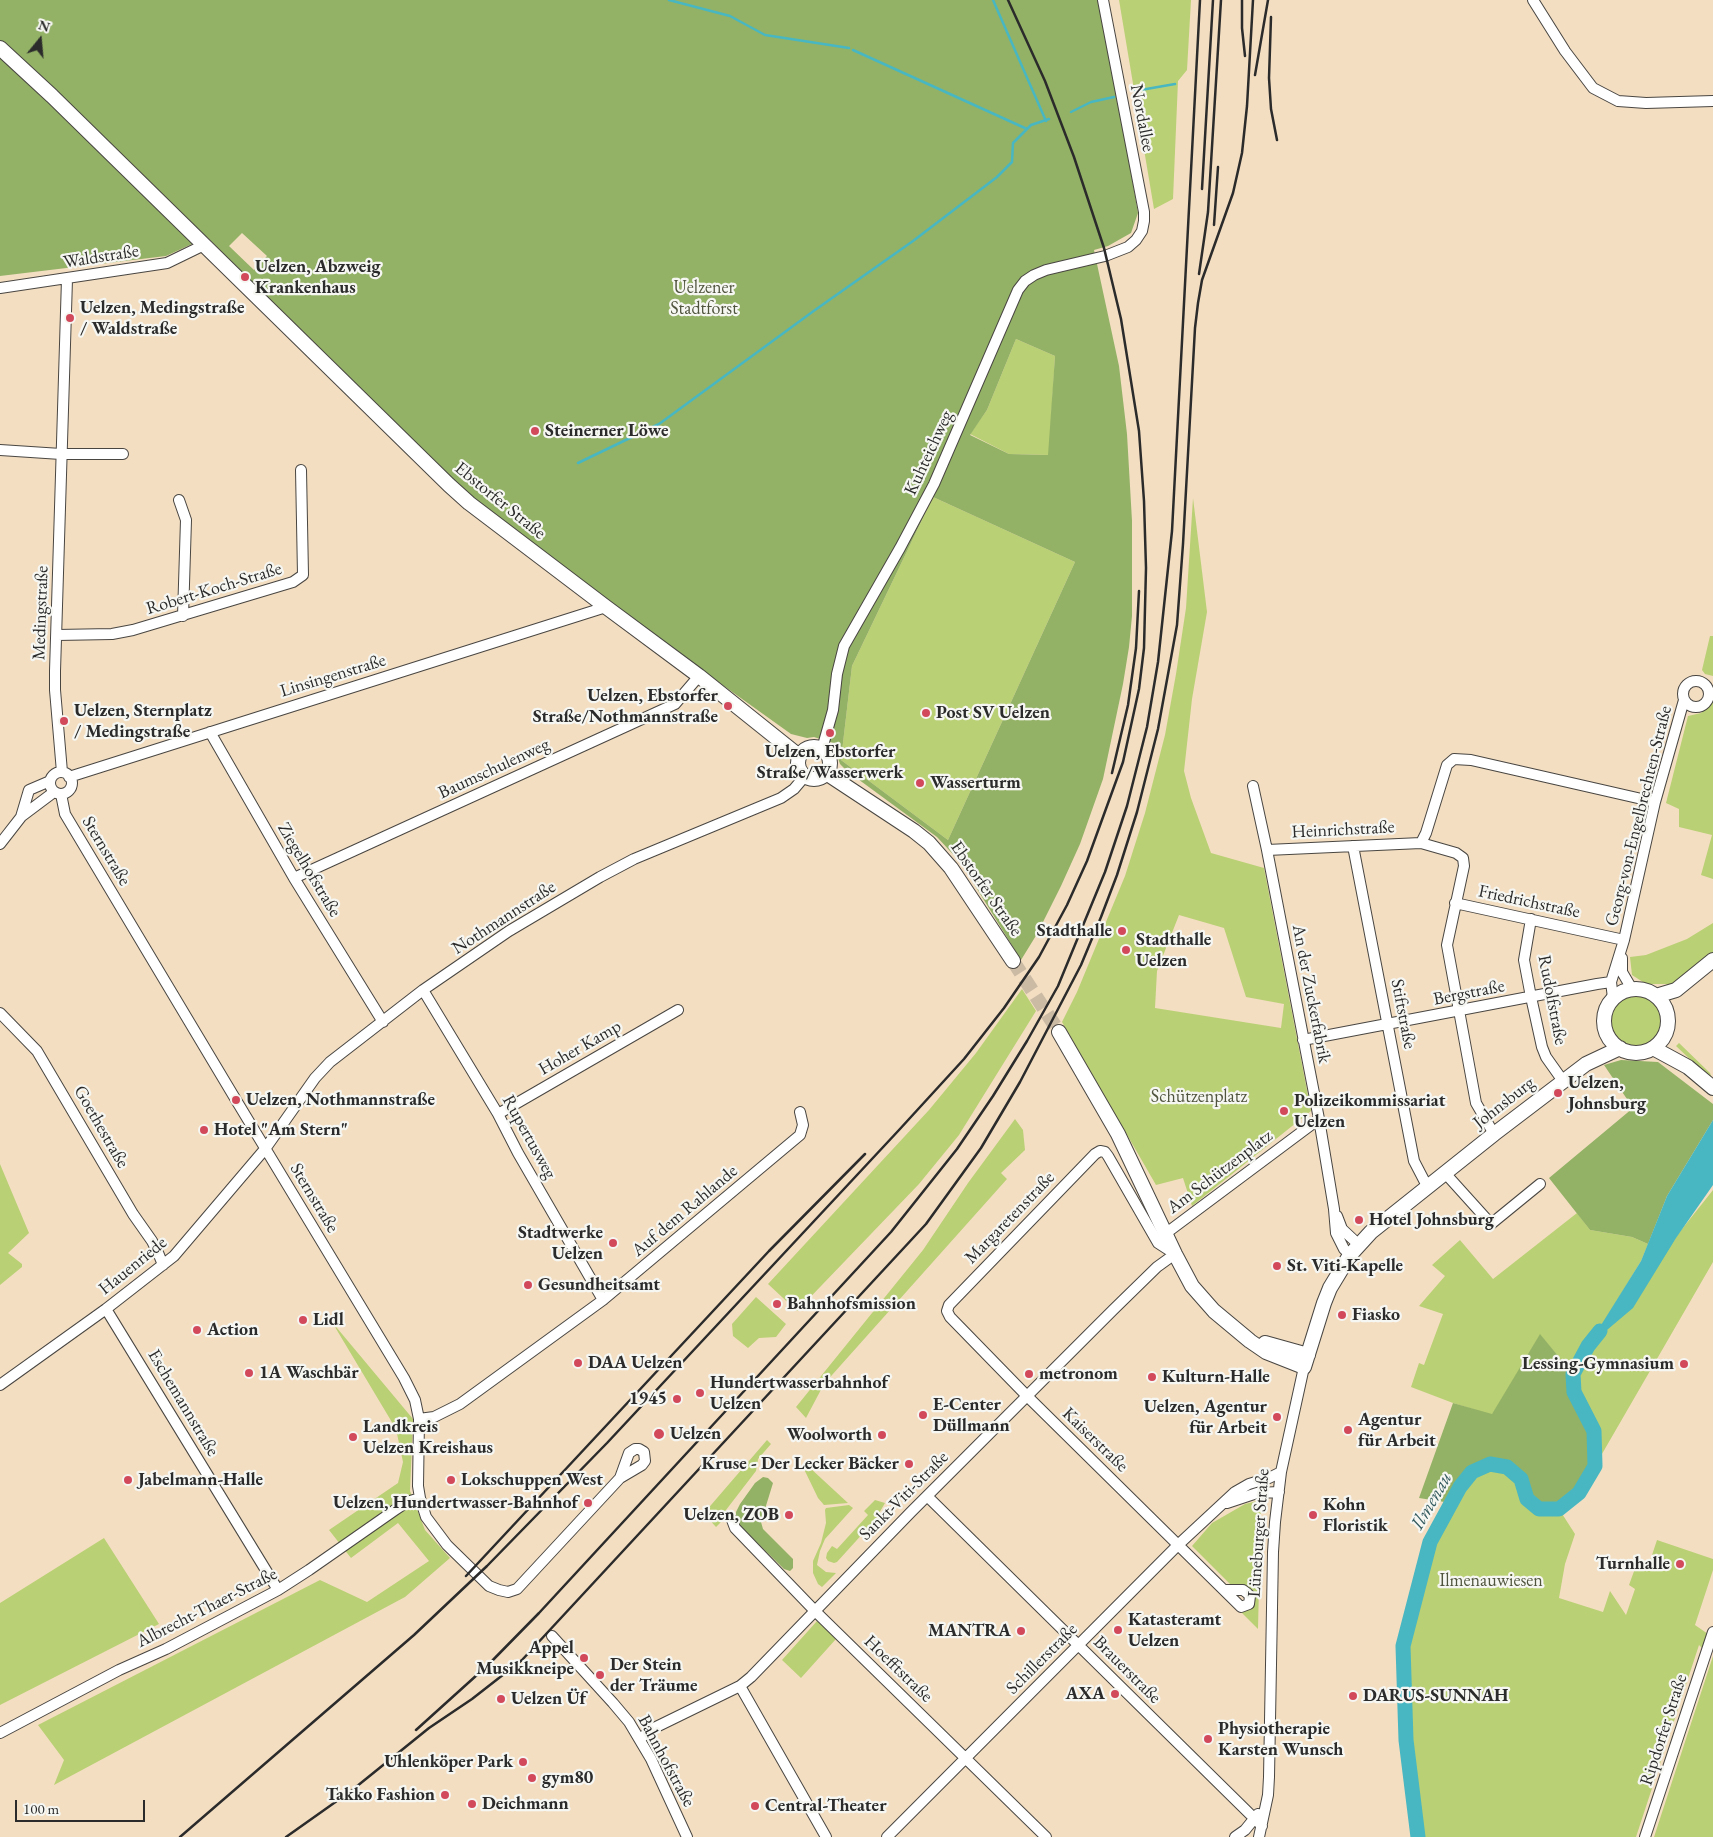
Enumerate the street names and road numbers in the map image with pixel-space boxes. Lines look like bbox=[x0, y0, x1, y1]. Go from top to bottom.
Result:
street label: Nordallee bbox=[1125, 83, 1159, 153]
street label: Waldstraße bbox=[62, 240, 140, 274]
street label: Kuhteichweg bbox=[900, 407, 958, 499]
street label: Ebstorfer Straße bbox=[450, 458, 550, 544]
street label: Robert-Koch-Straße bbox=[144, 558, 284, 620]
street label: Medingstraße bbox=[29, 566, 53, 660]
street label: Linsingenstraße bbox=[278, 650, 388, 702]
street label: Georg-von-Engelbrechten-Straße bbox=[1601, 704, 1677, 928]
street label: Baumschulenweg bbox=[435, 734, 553, 804]
street label: Sternstraße bbox=[77, 812, 135, 890]
street label: Heinrichstraße bbox=[1291, 817, 1395, 843]
street label: Ziegelhofstraße bbox=[272, 819, 346, 921]
street label: Ebstorfer Straße bbox=[945, 837, 1027, 941]
street label: Nothmannstraße bbox=[448, 877, 560, 959]
street label: Friedrichstraße bbox=[1476, 881, 1582, 923]
street label: An der Zuckerfabrik bbox=[1287, 923, 1335, 1065]
street label: Rudolfstraße bbox=[1533, 953, 1571, 1047]
street label: Bergstraße bbox=[1432, 976, 1506, 1010]
street label: Stiftstraße bbox=[1386, 977, 1420, 1051]
street label: Hoher Kamp bbox=[535, 1016, 625, 1080]
street label: Johnsburg bbox=[1469, 1072, 1539, 1134]
street label: Goethestraße bbox=[69, 1082, 133, 1172]
street label: Rupertusweg bbox=[497, 1091, 561, 1183]
street label: Am Schützenplatz bbox=[1163, 1125, 1277, 1219]
street label: Sternstraße bbox=[285, 1159, 343, 1237]
street label: Auf dem Rahlande bbox=[628, 1160, 742, 1262]
street label: Margaretenstraße bbox=[961, 1167, 1059, 1269]
street label: Hauenriede bbox=[95, 1232, 171, 1300]
street label: Eschemannstraße bbox=[143, 1346, 223, 1460]
street label: Kaiserstraße bbox=[1057, 1403, 1133, 1477]
street label: Sankt-Viti-Straße bbox=[855, 1447, 953, 1545]
street label: Lüneburger Straße bbox=[1244, 1468, 1274, 1598]
street label: Albrecht-Thaer-Straße bbox=[133, 1563, 281, 1653]
street label: Schillerstraße bbox=[1002, 1619, 1082, 1699]
street label: Hoefftstraße bbox=[859, 1631, 937, 1707]
street label: Brauerstraße bbox=[1089, 1632, 1165, 1708]
street label: Ripdorfer Straße bbox=[1636, 1672, 1692, 1788]
street label: Bahnhofstraße bbox=[633, 1711, 699, 1811]

